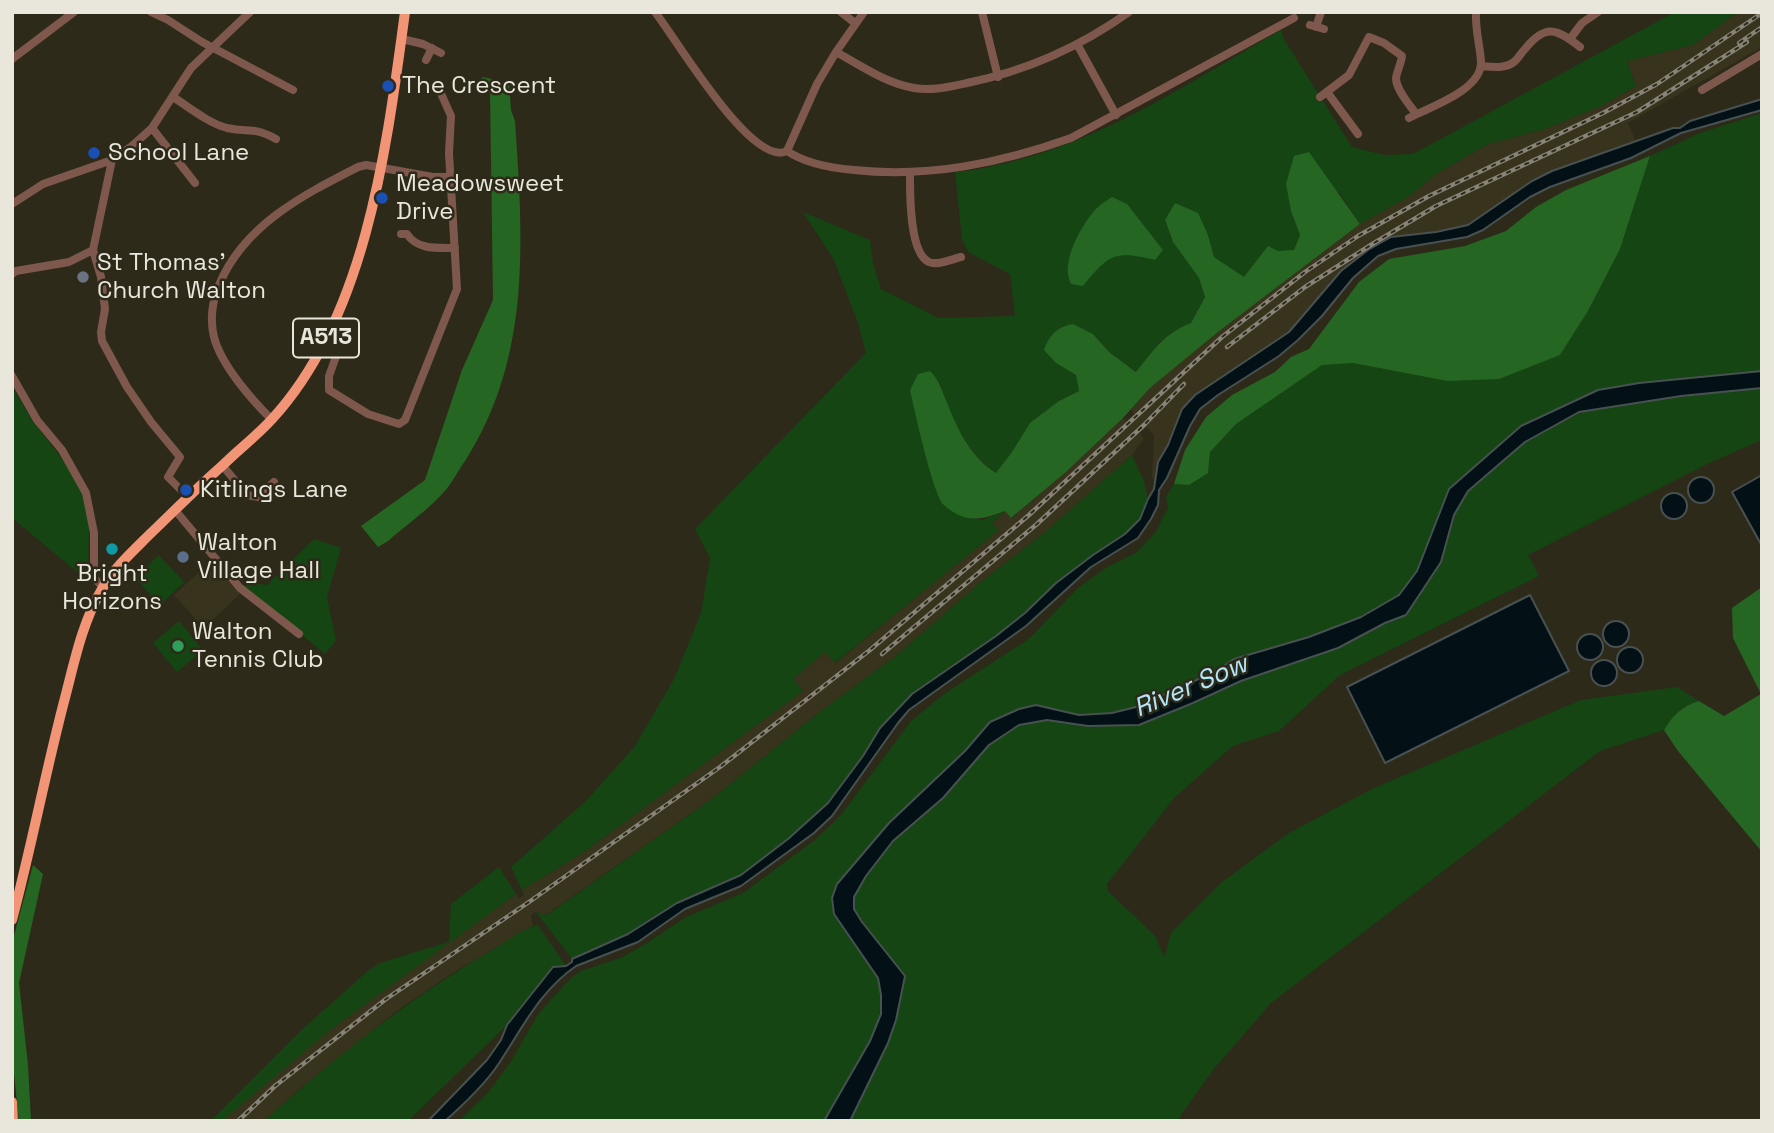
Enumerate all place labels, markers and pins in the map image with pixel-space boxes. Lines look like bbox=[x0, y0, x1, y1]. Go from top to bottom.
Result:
place label: The Crescent bbox=[402, 72, 556, 100]
marker: The Crescent bbox=[380, 78, 396, 94]
place label: School Lane bbox=[108, 139, 249, 167]
marker: School Lane bbox=[86, 145, 102, 161]
place label: Meadowsweet Drive bbox=[396, 170, 564, 226]
marker: Meadowsweet Drive bbox=[374, 190, 390, 206]
place label: St Thomas' Church Walton bbox=[97, 249, 266, 305]
marker: St Thomas' Church Walton bbox=[75, 269, 91, 285]
place label: Kitlings Lane bbox=[200, 476, 348, 504]
marker: Kitlings Lane bbox=[178, 482, 194, 498]
place label: Walton Village Hall bbox=[197, 529, 320, 585]
marker: Bright Horizons bbox=[104, 541, 120, 557]
marker: Walton Village Hall bbox=[175, 549, 191, 565]
place label: Bright Horizons bbox=[62, 560, 162, 616]
place label: Walton Tennis Club bbox=[192, 618, 323, 674]
marker: Walton Tennis Club bbox=[170, 638, 186, 654]

